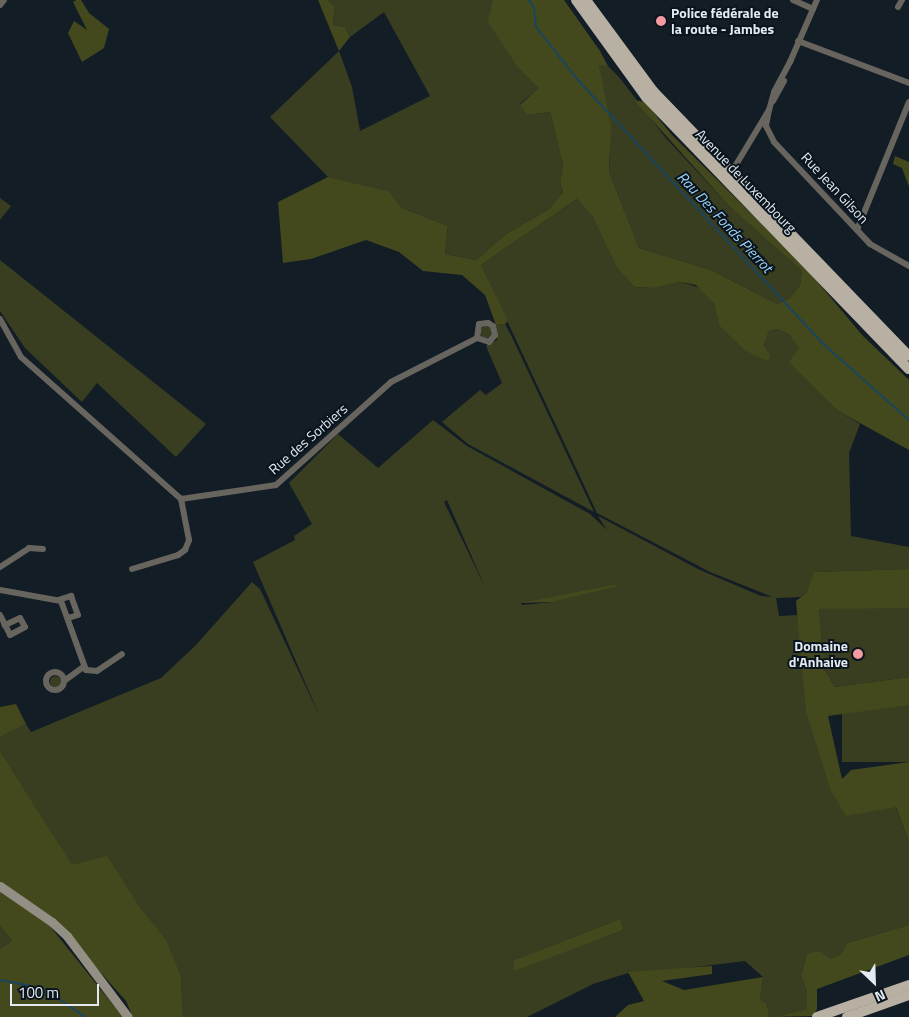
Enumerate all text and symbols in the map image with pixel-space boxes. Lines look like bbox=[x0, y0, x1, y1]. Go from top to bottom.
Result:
place label: Police fédérale de la route - Jambes bbox=[671, 5, 779, 38]
marker: Police fédérale de la route - Jambes bbox=[655, 15, 667, 27]
street label: Avenue de Luxembourg bbox=[692, 126, 800, 236]
street label: Rue Jean Gilson bbox=[798, 149, 872, 227]
water label: Rau Des Fonds Pierrot bbox=[674, 168, 776, 276]
street label: Rue des Sorbiers bbox=[265, 400, 351, 478]
place label: Domaine d'Anhaive bbox=[789, 638, 848, 670]
marker: Domaine d'Anhaive bbox=[852, 648, 864, 660]
north arrow bbox=[849, 957, 899, 1007]
scale bar bbox=[12, 974, 101, 1006]
text: 100 m bbox=[18, 981, 59, 1004]
text: N bbox=[872, 985, 889, 1008]

